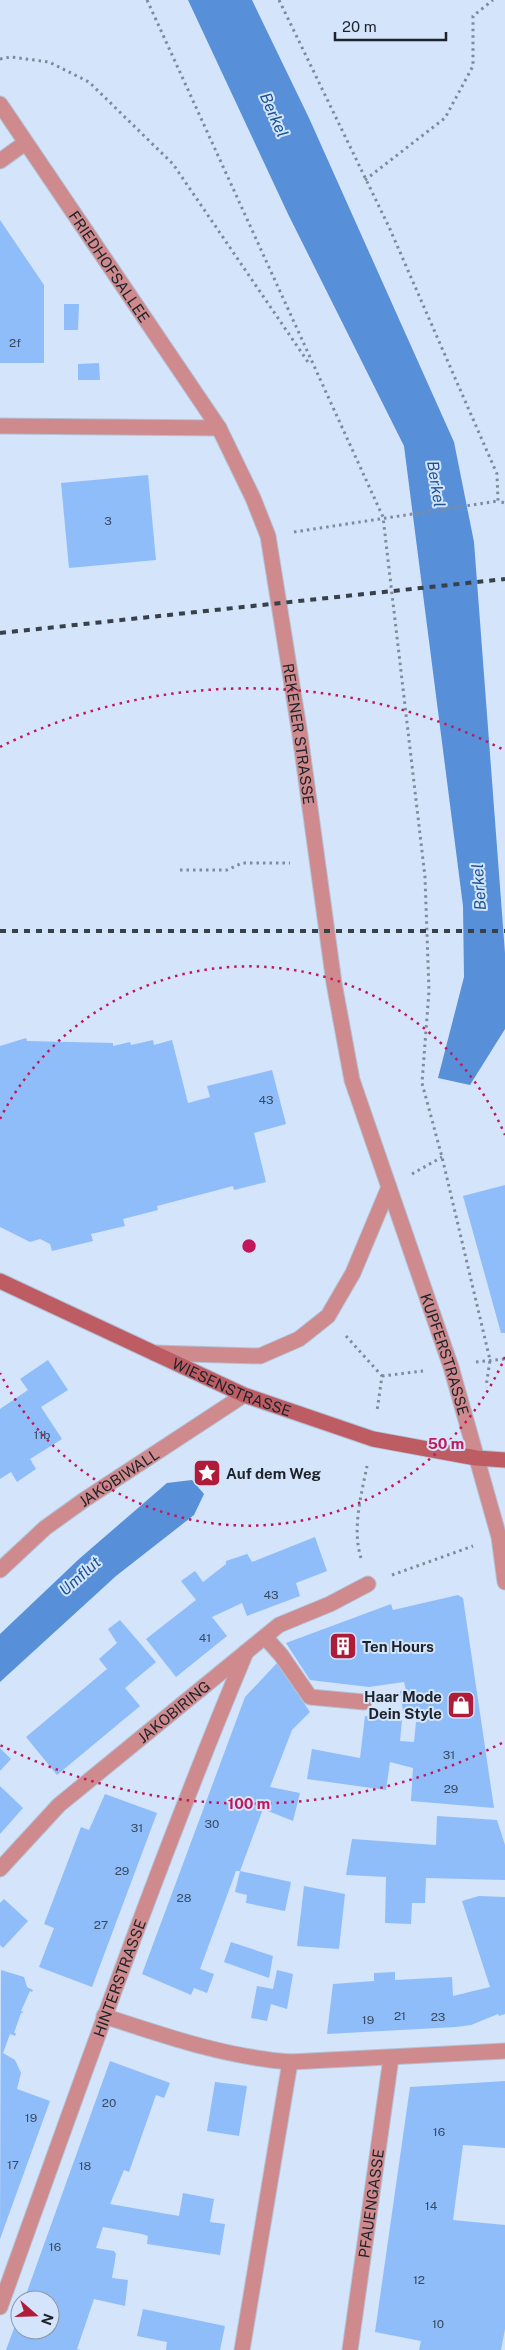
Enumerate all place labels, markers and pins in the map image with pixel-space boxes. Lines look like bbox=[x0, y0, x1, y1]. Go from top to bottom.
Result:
centre of rings bbox=[240, 1237, 258, 1255]
place icon: Auf dem Weg bbox=[192, 1458, 222, 1488]
place label: Auf dem Weg bbox=[226, 1465, 321, 1482]
building icon: Ten Hours bbox=[328, 1631, 358, 1661]
place label: Ten Hours bbox=[362, 1638, 434, 1655]
place label: Haar Mode Dein Style bbox=[364, 1688, 442, 1722]
shop icon: Haar Mode Dein Style bbox=[446, 1690, 476, 1720]

